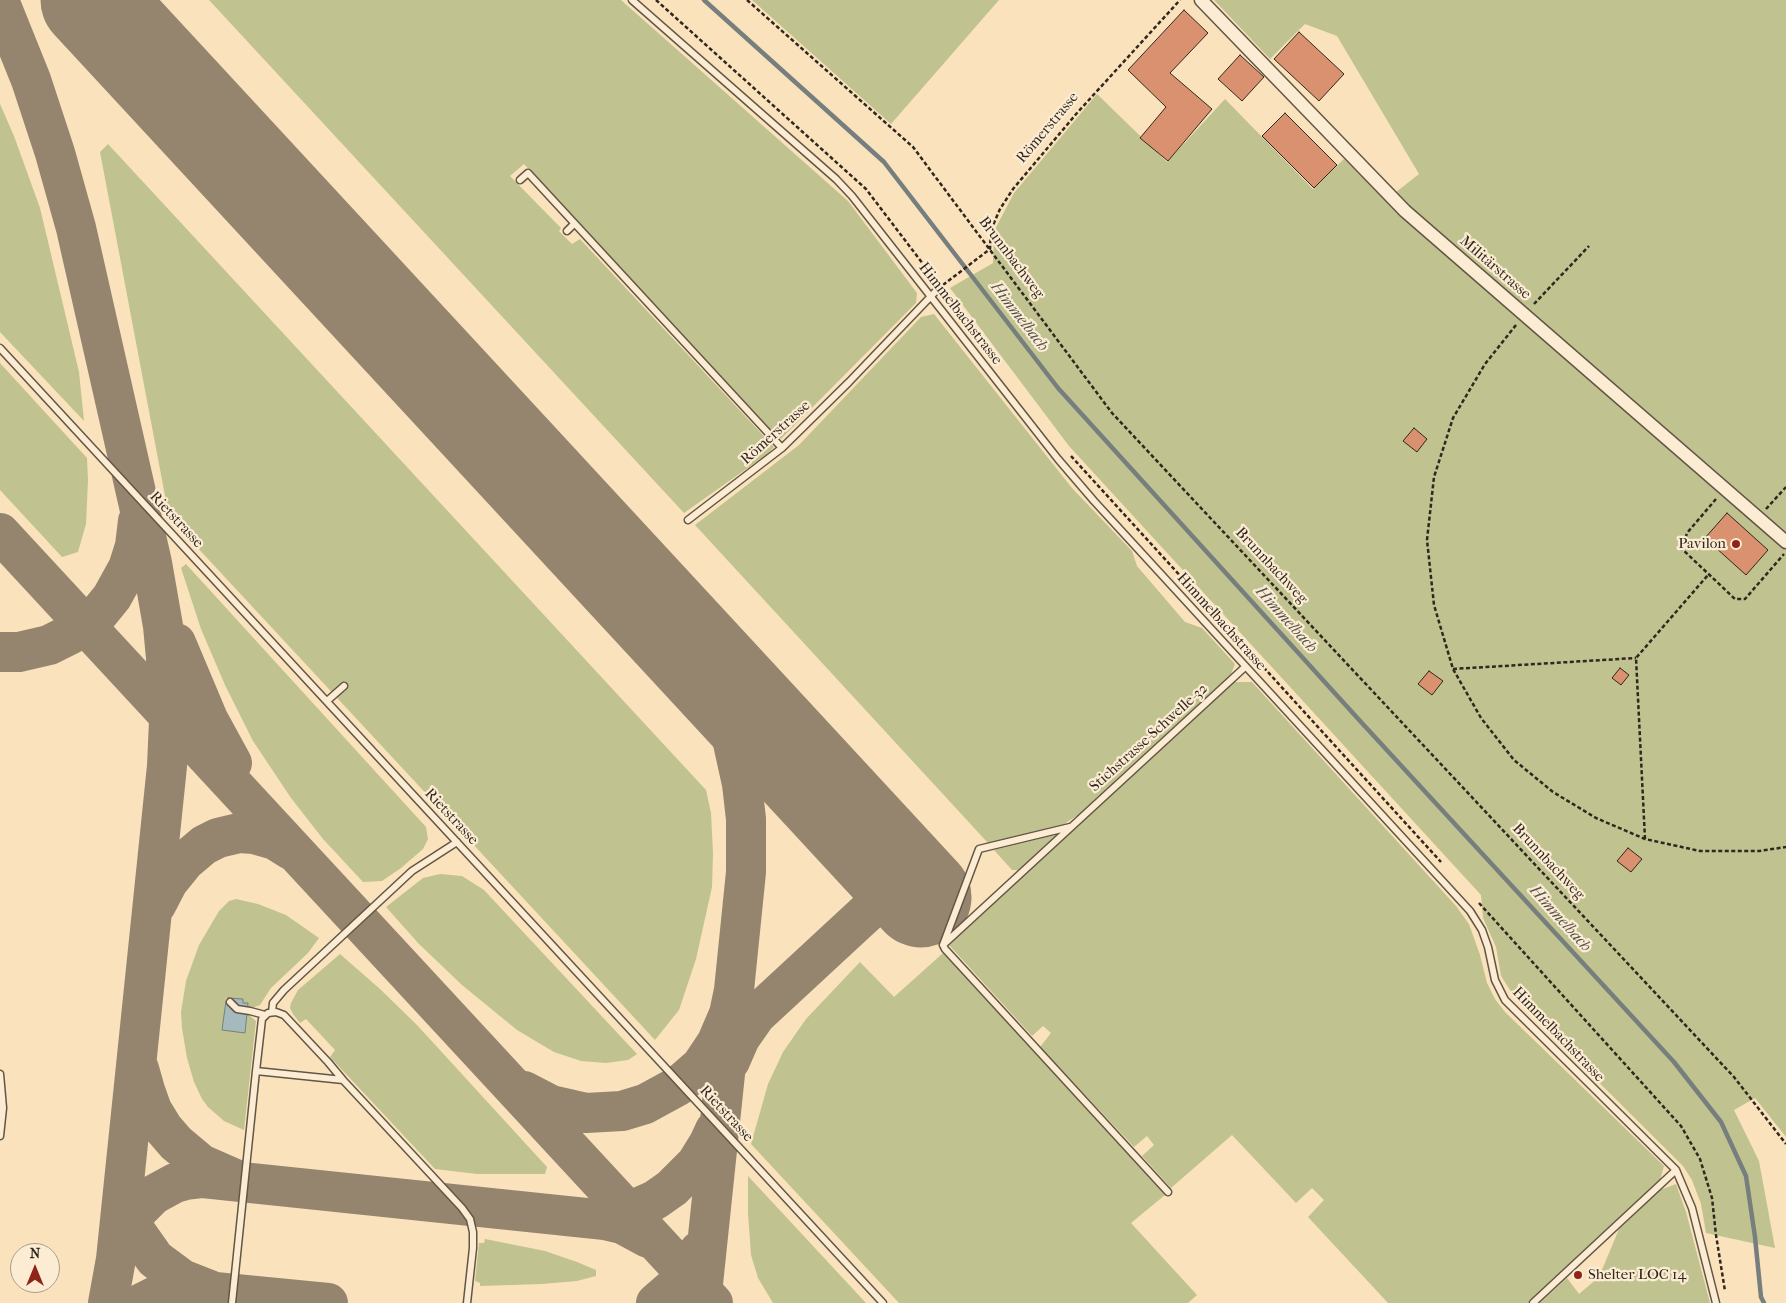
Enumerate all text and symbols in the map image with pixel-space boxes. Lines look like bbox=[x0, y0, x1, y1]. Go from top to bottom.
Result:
street label: Römerstrasse bbox=[1013, 89, 1083, 167]
street label: Brunnbachweg bbox=[974, 214, 1048, 302]
street label: Militärstrasse bbox=[1456, 232, 1534, 304]
street label: Himmelbachstrasse bbox=[914, 259, 1006, 369]
water label: Himmelbach bbox=[986, 278, 1052, 356]
street label: Römerstrasse bbox=[738, 397, 814, 469]
street label: Rietstrasse bbox=[145, 488, 207, 552]
street label: Brunnbachweg bbox=[1231, 524, 1311, 608]
place label: Pavilon bbox=[1678, 535, 1726, 553]
marker: Pavilon bbox=[1730, 538, 1742, 550]
street label: Himmelbachstrasse bbox=[1172, 570, 1270, 674]
water label: Himmelbach bbox=[1251, 583, 1321, 657]
street label: Stichstrasse-Schwelle-32 bbox=[1086, 680, 1212, 796]
street label: Rietstrasse bbox=[420, 785, 482, 849]
street label: Brunnbachweg bbox=[1508, 820, 1588, 904]
water label: Himmelbach bbox=[1525, 882, 1595, 956]
street label: Himmelbachstrasse bbox=[1508, 984, 1608, 1086]
street label: Rietstrasse bbox=[695, 1082, 757, 1146]
north arrow bbox=[10, 1243, 60, 1293]
text: N bbox=[30, 1245, 40, 1262]
place label: Shelter LOC 14 bbox=[1588, 1266, 1686, 1284]
marker: Shelter LOC 14 bbox=[1572, 1269, 1584, 1281]

